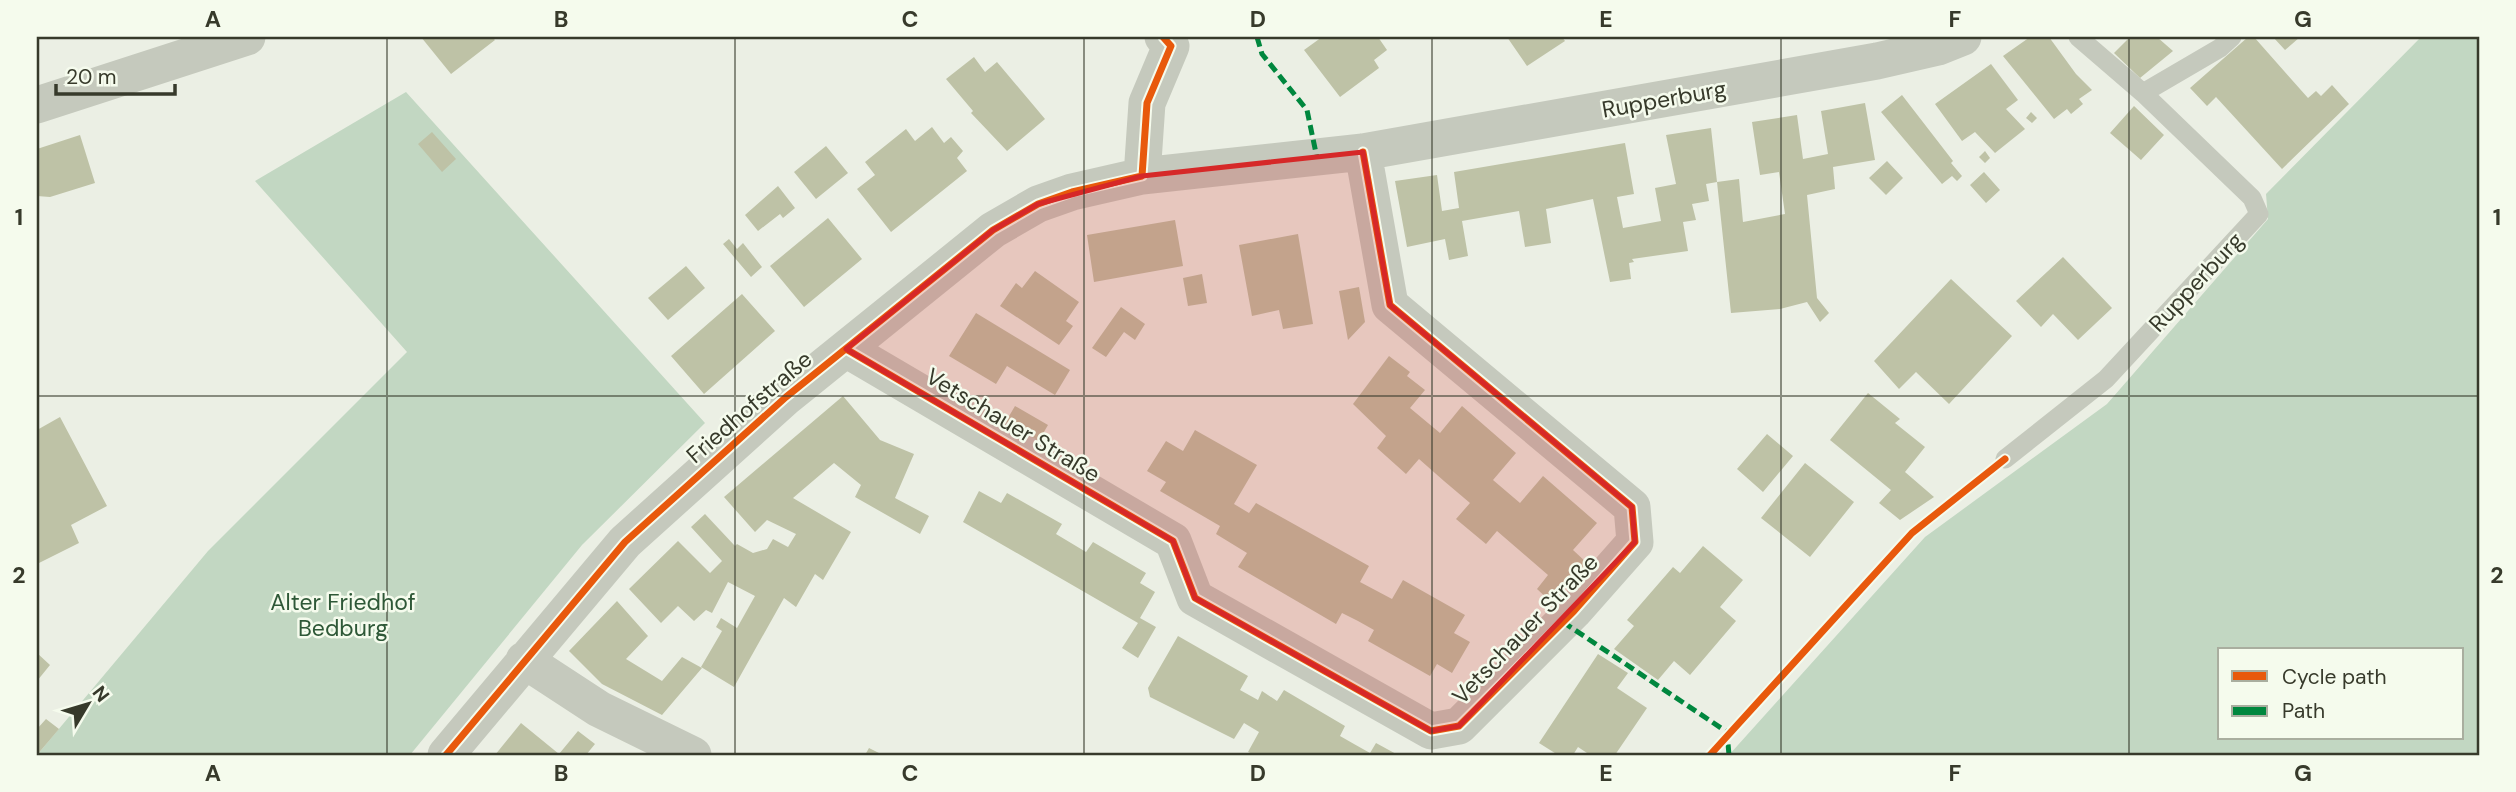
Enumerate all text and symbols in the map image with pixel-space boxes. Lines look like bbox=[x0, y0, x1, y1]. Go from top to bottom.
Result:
text: A bbox=[205, 4, 221, 34]
text: B bbox=[554, 4, 568, 34]
text: C bbox=[902, 4, 918, 34]
text: D bbox=[1250, 4, 1266, 34]
text: E bbox=[1599, 4, 1613, 34]
text: F bbox=[1949, 4, 1962, 34]
text: G bbox=[2294, 4, 2312, 34]
scale bar bbox=[56, 52, 175, 96]
text: 20 m bbox=[66, 63, 117, 91]
street label: Rupperburg bbox=[1599, 73, 1729, 125]
text: 1 bbox=[15, 202, 23, 232]
text: 1 bbox=[2493, 202, 2501, 232]
street label: Rupperburg bbox=[2142, 226, 2250, 338]
street label: Friedhofstraße bbox=[680, 344, 818, 470]
street label: Vetschauer Straße bbox=[920, 361, 1106, 489]
street label: Vetschauer Straße bbox=[1445, 547, 1605, 711]
text: 2 bbox=[12, 560, 26, 590]
text: 2 bbox=[2490, 560, 2504, 590]
park label: Alter Friedhof Bedburg bbox=[270, 587, 416, 643]
legend bbox=[2218, 648, 2464, 740]
text: Cycle path bbox=[2282, 663, 2387, 691]
north arrow bbox=[52, 670, 122, 740]
text: N bbox=[87, 681, 115, 707]
text: Path bbox=[2282, 697, 2325, 725]
text: A bbox=[205, 758, 221, 788]
text: B bbox=[554, 758, 568, 788]
text: C bbox=[902, 758, 918, 788]
text: D bbox=[1250, 758, 1266, 788]
text: E bbox=[1599, 758, 1613, 788]
text: F bbox=[1949, 758, 1962, 788]
text: G bbox=[2294, 758, 2312, 788]

